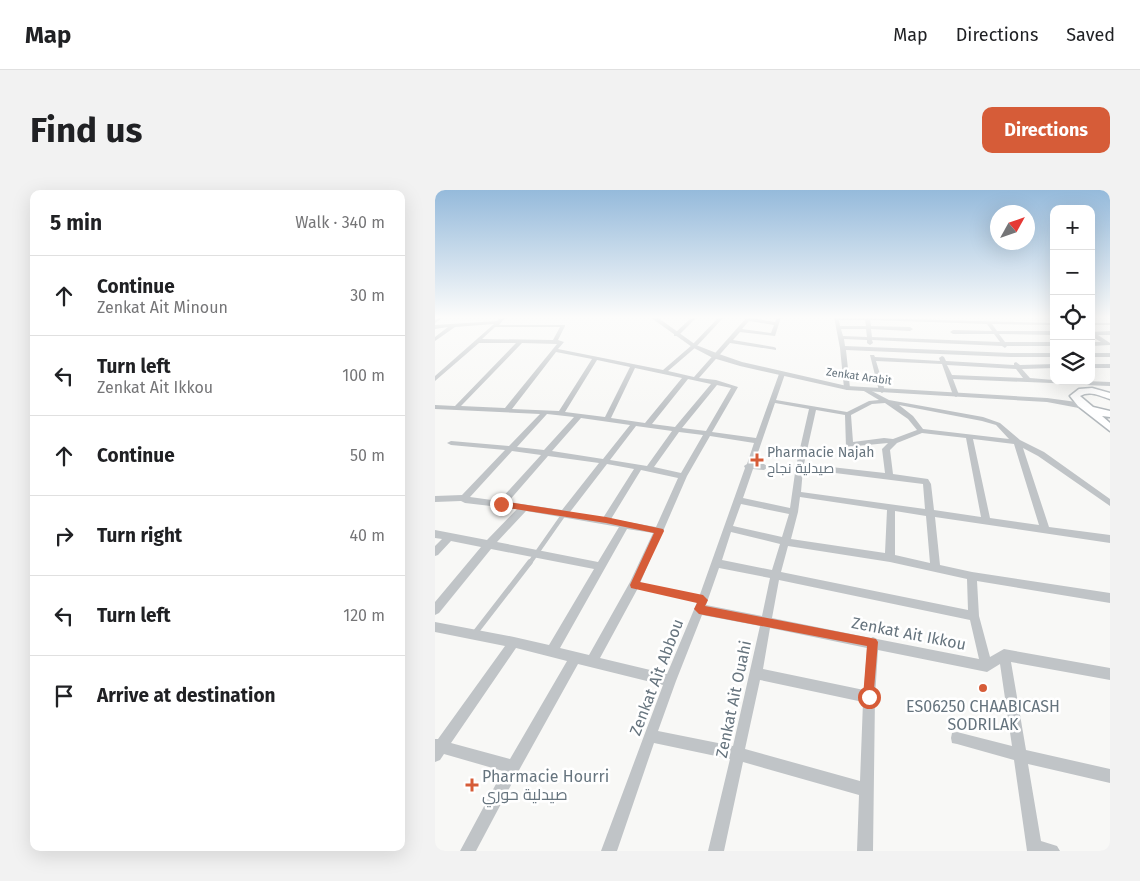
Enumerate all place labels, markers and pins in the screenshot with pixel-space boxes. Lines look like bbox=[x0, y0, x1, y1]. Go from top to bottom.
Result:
place label: Pharmacie Najah صيدلية نجاح bbox=[767, 444, 874, 477]
marker: Pharmacie Najah صيدلية نجاح bbox=[751, 454, 763, 466]
marker: ES06250 CHAABICASH SODRILAK bbox=[977, 682, 989, 694]
place label: ES06250 CHAABICASH SODRILAK bbox=[906, 697, 1060, 734]
place label: Pharmacie Hourri صيدلية حوري bbox=[482, 767, 609, 808]
marker: Pharmacie Hourri صيدلية حوري bbox=[466, 779, 478, 791]

